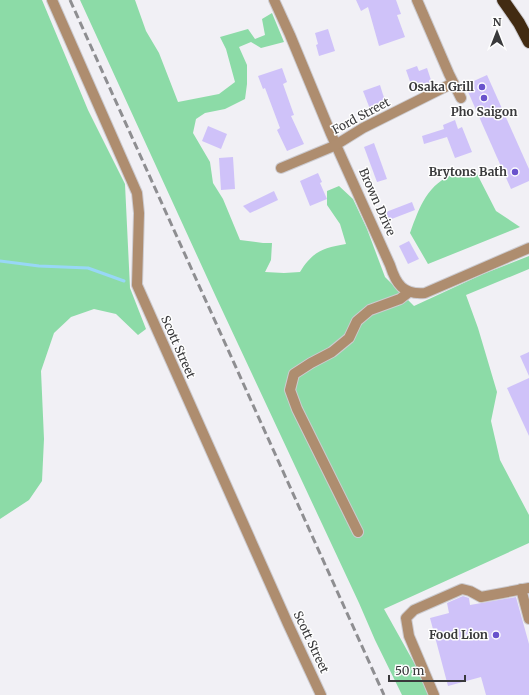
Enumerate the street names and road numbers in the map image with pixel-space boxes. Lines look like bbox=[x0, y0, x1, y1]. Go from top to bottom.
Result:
street label: Ford Street bbox=[329, 94, 392, 137]
street label: Brown Drive bbox=[356, 166, 399, 238]
street label: Scott Street bbox=[158, 313, 199, 381]
street label: Scott Street bbox=[291, 608, 333, 676]

